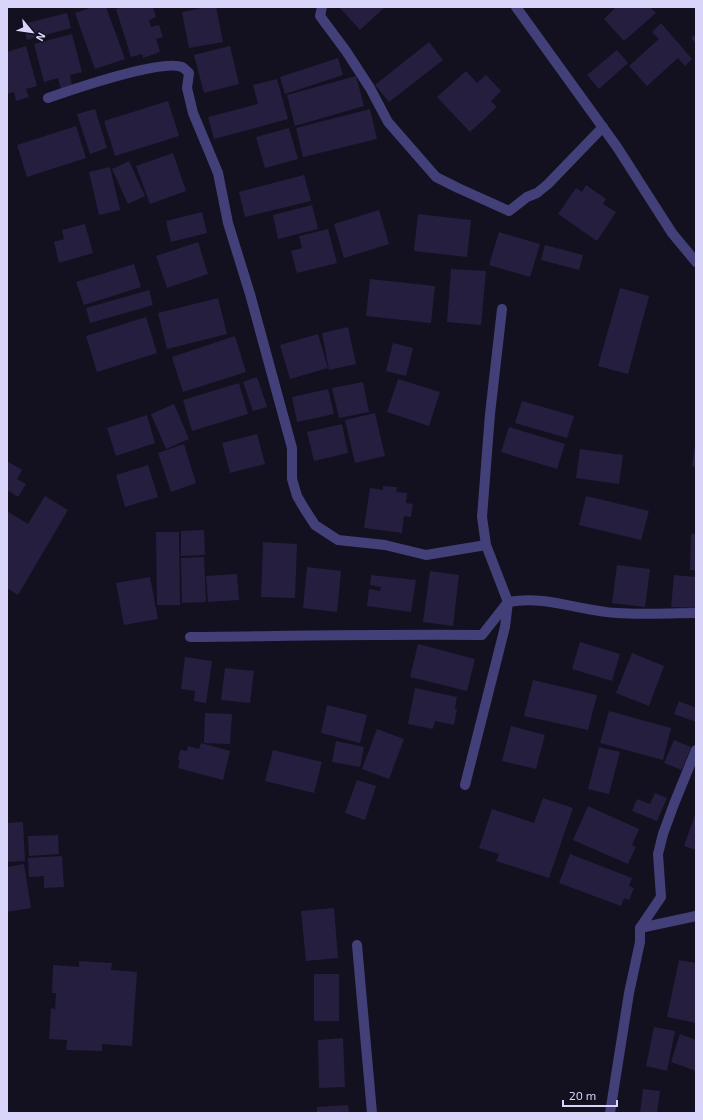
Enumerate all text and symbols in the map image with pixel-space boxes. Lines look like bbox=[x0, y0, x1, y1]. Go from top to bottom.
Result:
north arrow bbox=[12, 12, 52, 52]
text: N bbox=[34, 30, 49, 44]
scale bar bbox=[563, 1082, 617, 1108]
text: 20 m bbox=[569, 1088, 596, 1102]

